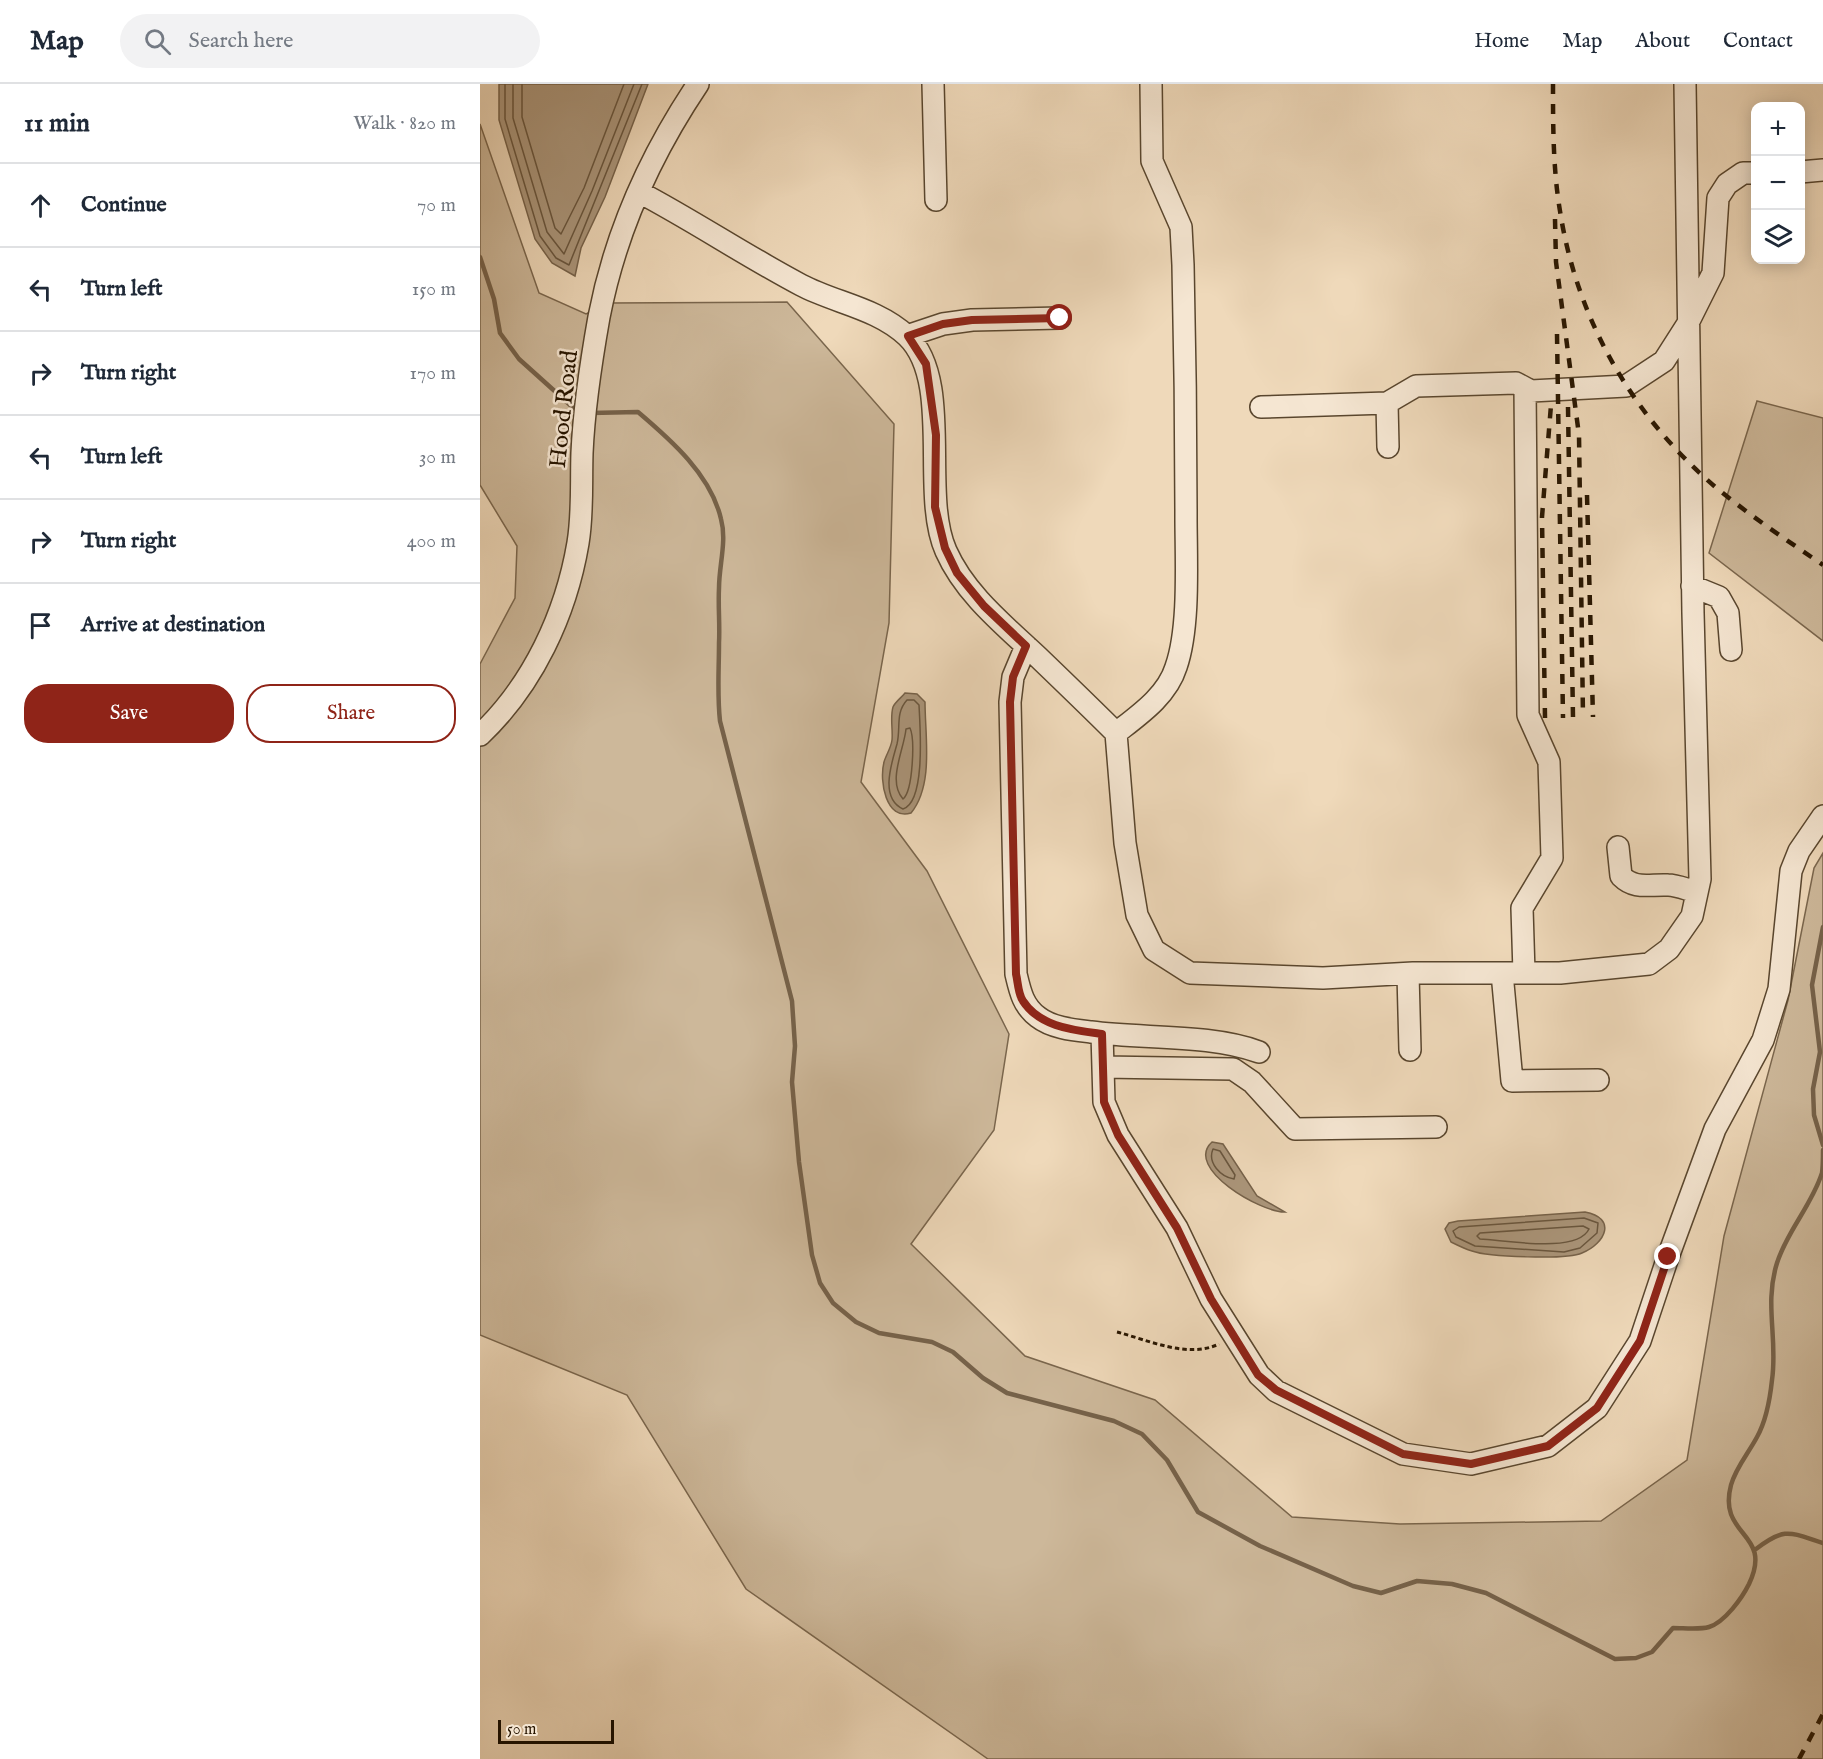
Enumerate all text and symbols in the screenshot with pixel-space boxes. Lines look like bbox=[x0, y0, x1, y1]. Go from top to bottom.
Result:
search box bbox=[120, 14, 540, 68]
text: Map bbox=[30, 24, 84, 59]
icon: search bbox=[141, 25, 174, 58]
text: Search here bbox=[189, 27, 293, 55]
text: Home bbox=[1474, 28, 1529, 55]
text: Map bbox=[1562, 28, 1602, 55]
text: About bbox=[1635, 28, 1690, 55]
text: Contact bbox=[1723, 28, 1793, 55]
map controls bbox=[1751, 102, 1805, 264]
button: + bbox=[1751, 102, 1805, 156]
text: 11 min bbox=[24, 107, 90, 140]
text: Walk · 820 m bbox=[353, 111, 456, 136]
button: − bbox=[1751, 156, 1805, 210]
icon: ahead bbox=[24, 189, 57, 222]
text: Continue bbox=[81, 191, 167, 219]
text: 70 m bbox=[417, 193, 456, 218]
button: layers bbox=[1751, 210, 1805, 264]
icon: left bbox=[24, 273, 57, 306]
text: Turn left bbox=[81, 275, 163, 303]
text: 150 m bbox=[412, 277, 456, 302]
route start bbox=[1046, 304, 1072, 330]
street label: Hood Road bbox=[543, 348, 586, 470]
icon: right bbox=[24, 357, 57, 390]
text: Turn right bbox=[81, 359, 176, 387]
text: 170 m bbox=[410, 361, 456, 386]
icon: left bbox=[24, 441, 57, 474]
text: Turn left bbox=[81, 443, 163, 471]
text: 30 m bbox=[419, 445, 456, 470]
icon: right bbox=[24, 525, 57, 558]
text: Turn right bbox=[81, 527, 176, 555]
text: 400 m bbox=[407, 529, 456, 554]
icon: arrive bbox=[24, 609, 57, 642]
text: Arrive at destination bbox=[81, 611, 265, 639]
button: Save bbox=[24, 684, 234, 743]
button: Share bbox=[246, 684, 456, 743]
route end bbox=[1654, 1243, 1680, 1269]
scale bar bbox=[498, 1717, 614, 1744]
text: 50 m bbox=[507, 1720, 536, 1740]

